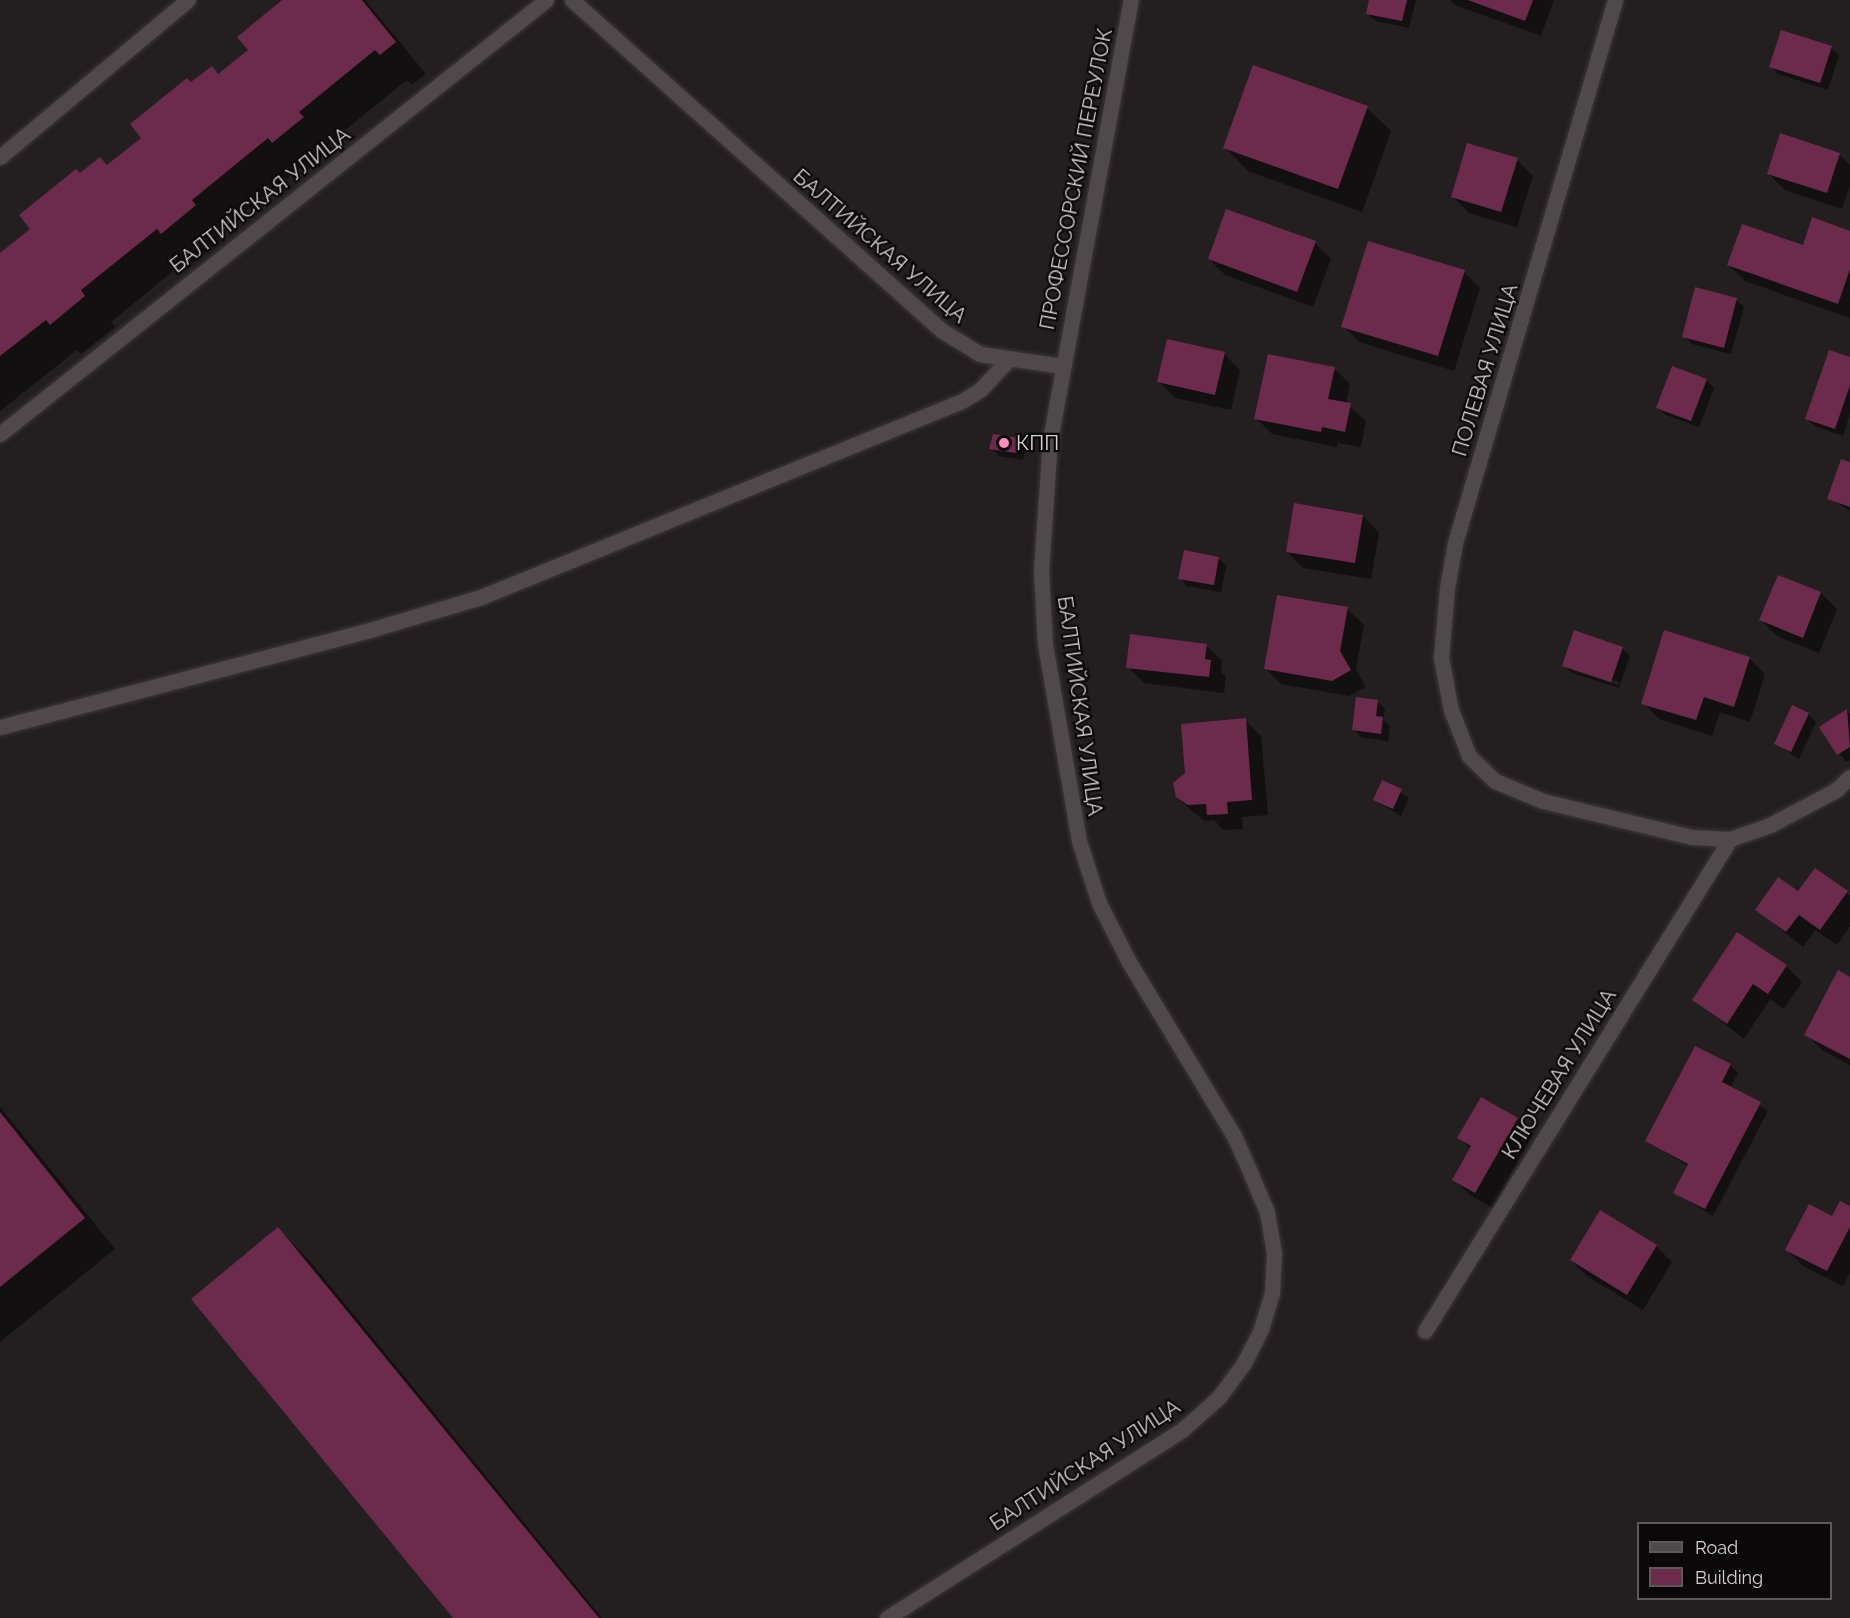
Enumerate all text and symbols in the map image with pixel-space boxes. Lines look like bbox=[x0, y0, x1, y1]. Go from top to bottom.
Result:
street label: ПРОФЕССОРСКИЙ ПЕРЕУЛОК bbox=[1034, 26, 1118, 332]
street label: БАЛТИЙСКАЯ УЛИЦА bbox=[165, 122, 355, 278]
street label: БАЛТИЙСКАЯ УЛИЦА bbox=[788, 164, 972, 328]
street label: ПОЛЕВАЯ УЛИЦА bbox=[1447, 281, 1523, 459]
place label: КПП bbox=[1016, 430, 1059, 456]
marker: КПП bbox=[997, 436, 1011, 450]
street label: БАЛТИЙСКАЯ УЛИЦА bbox=[1052, 594, 1108, 818]
street label: КЛЮЧЕВАЯ УЛИЦА bbox=[1496, 984, 1622, 1164]
street label: БАЛТИЙСКАЯ УЛИЦА bbox=[985, 1394, 1185, 1536]
legend bbox=[1637, 1522, 1832, 1600]
text: Road bbox=[1695, 1537, 1738, 1558]
text: Building bbox=[1695, 1567, 1763, 1588]

